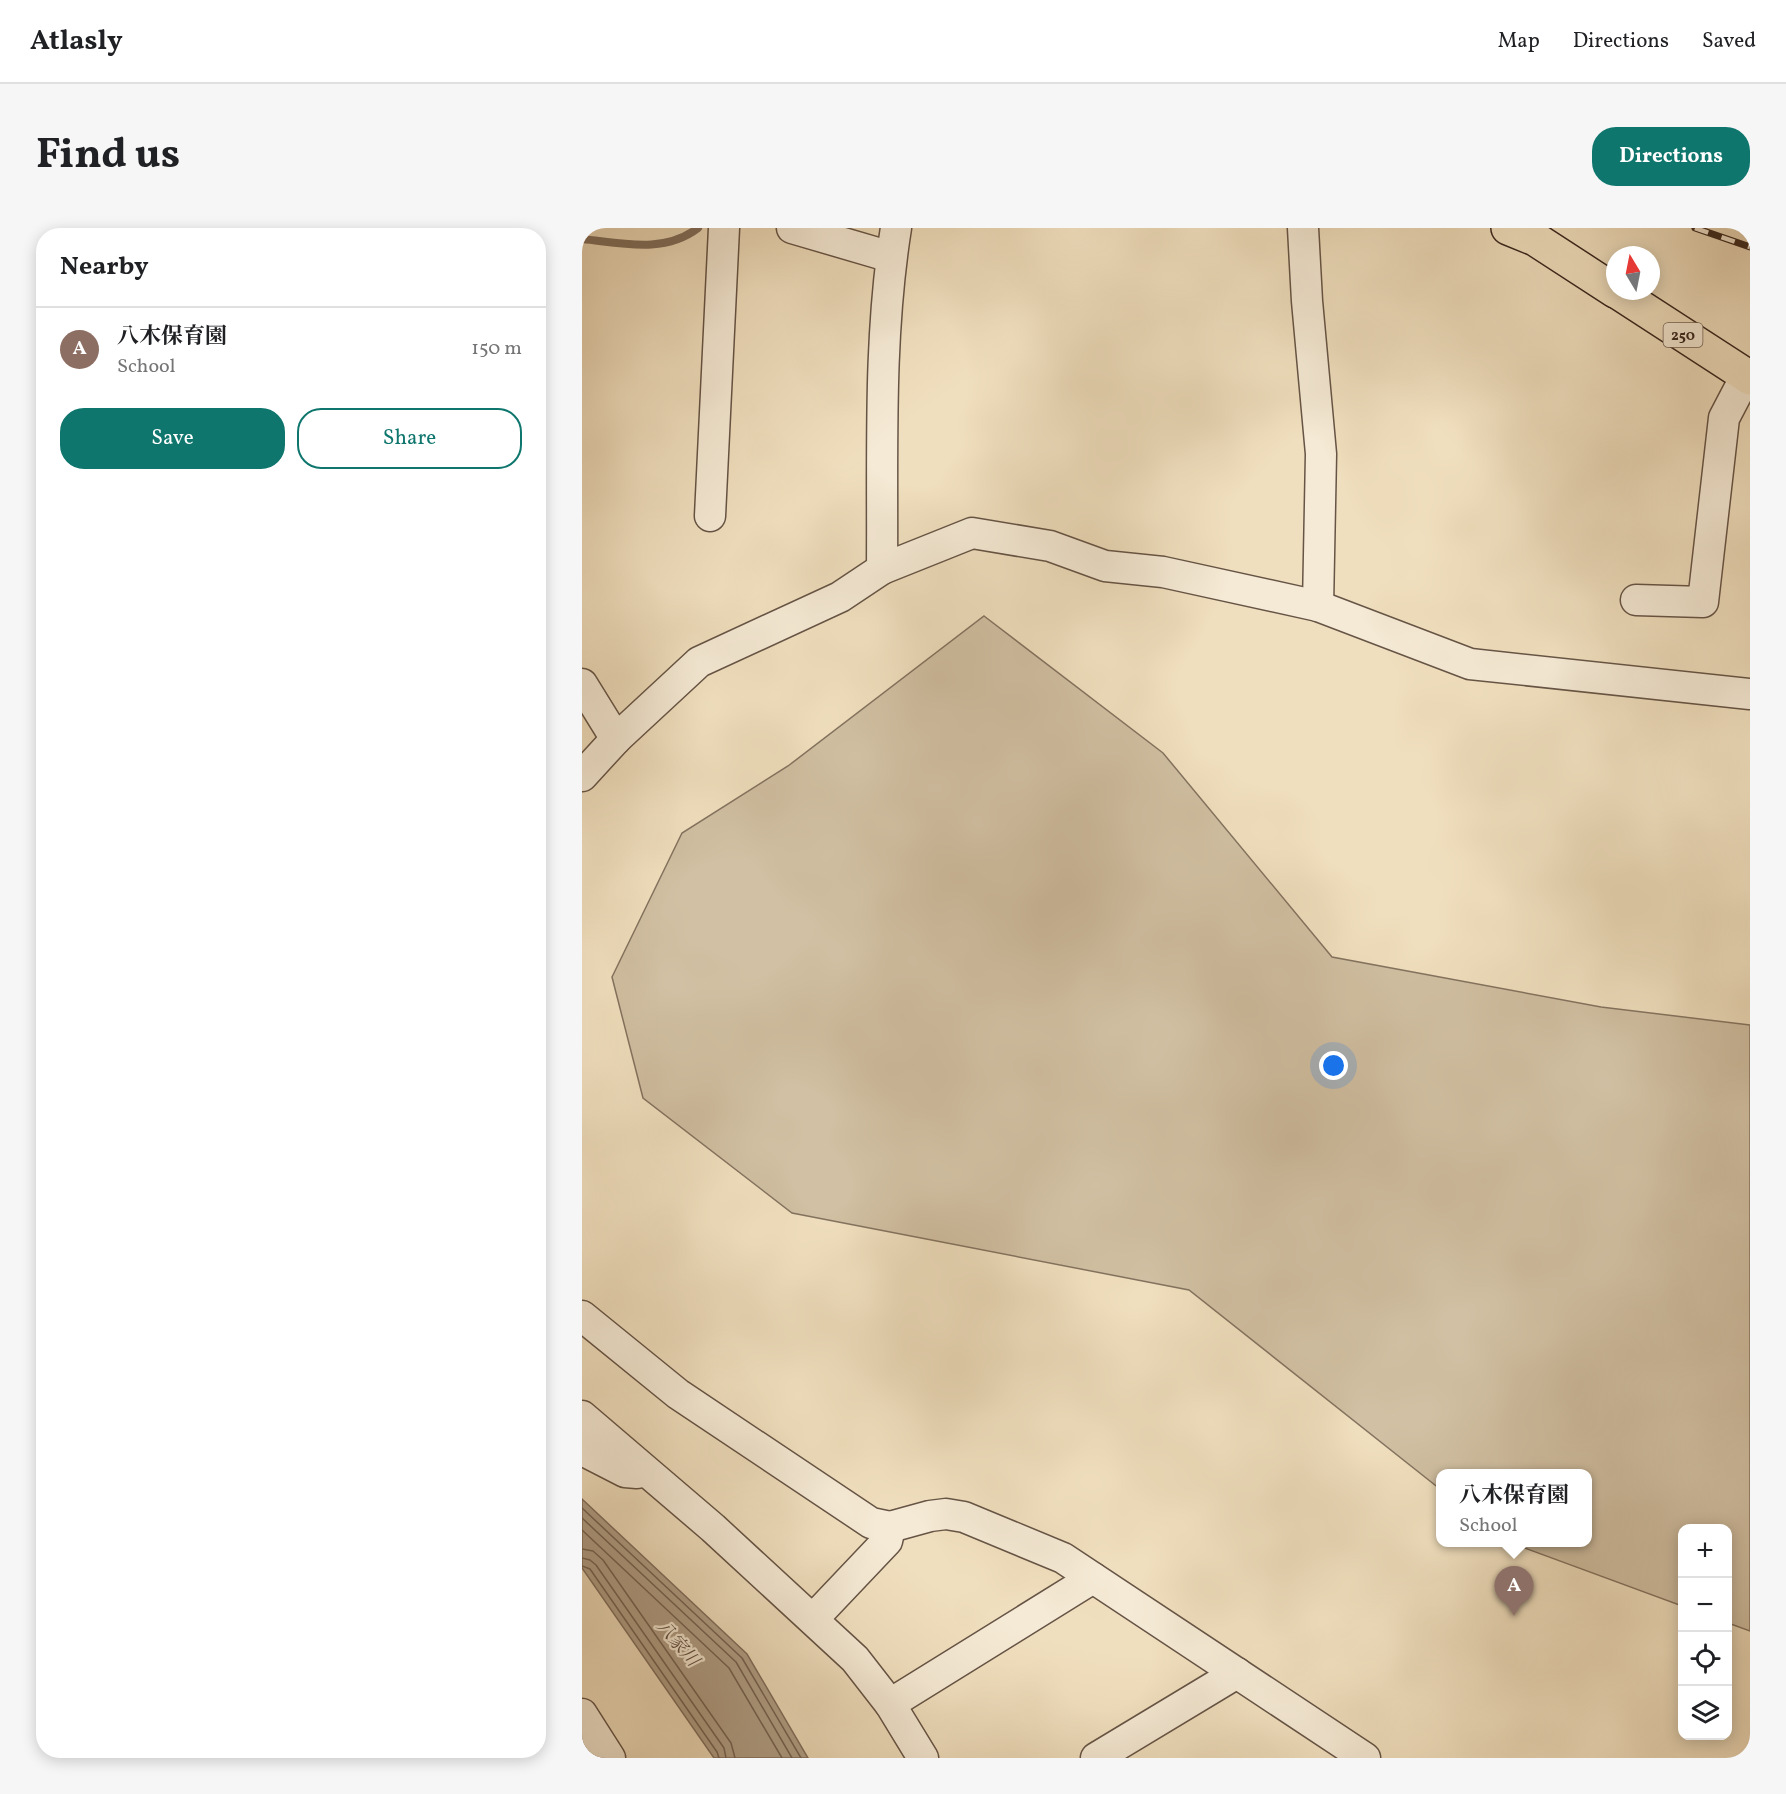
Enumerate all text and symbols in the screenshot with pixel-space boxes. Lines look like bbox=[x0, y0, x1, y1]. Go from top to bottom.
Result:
text: Atlasly bbox=[30, 22, 123, 61]
text: Map bbox=[1498, 27, 1540, 56]
text: Directions bbox=[1573, 27, 1669, 56]
text: Saved bbox=[1702, 27, 1756, 56]
text: Find us bbox=[36, 127, 180, 186]
button: Directions bbox=[1592, 127, 1750, 186]
north arrow bbox=[1606, 246, 1660, 300]
text: Nearby bbox=[60, 249, 149, 285]
text: 八木保育園 bbox=[117, 322, 227, 353]
road number: 250 bbox=[1664, 323, 1702, 347]
text: A bbox=[72, 335, 87, 363]
text: 150 m bbox=[471, 335, 522, 363]
text: School bbox=[117, 353, 175, 381]
button: Save bbox=[60, 408, 285, 469]
button: Share bbox=[297, 408, 522, 469]
your location bbox=[1319, 1051, 1348, 1080]
popup bbox=[1436, 1469, 1592, 1547]
text: 八木保育園 bbox=[1459, 1481, 1569, 1512]
text: School bbox=[1459, 1512, 1517, 1540]
map controls bbox=[1678, 1524, 1732, 1740]
button: + bbox=[1678, 1524, 1732, 1578]
pin: A bbox=[1494, 1566, 1534, 1616]
button: − bbox=[1678, 1578, 1732, 1632]
water label: 八家川 bbox=[650, 1615, 705, 1674]
button: locate bbox=[1678, 1632, 1732, 1686]
button: layers bbox=[1678, 1686, 1732, 1740]

